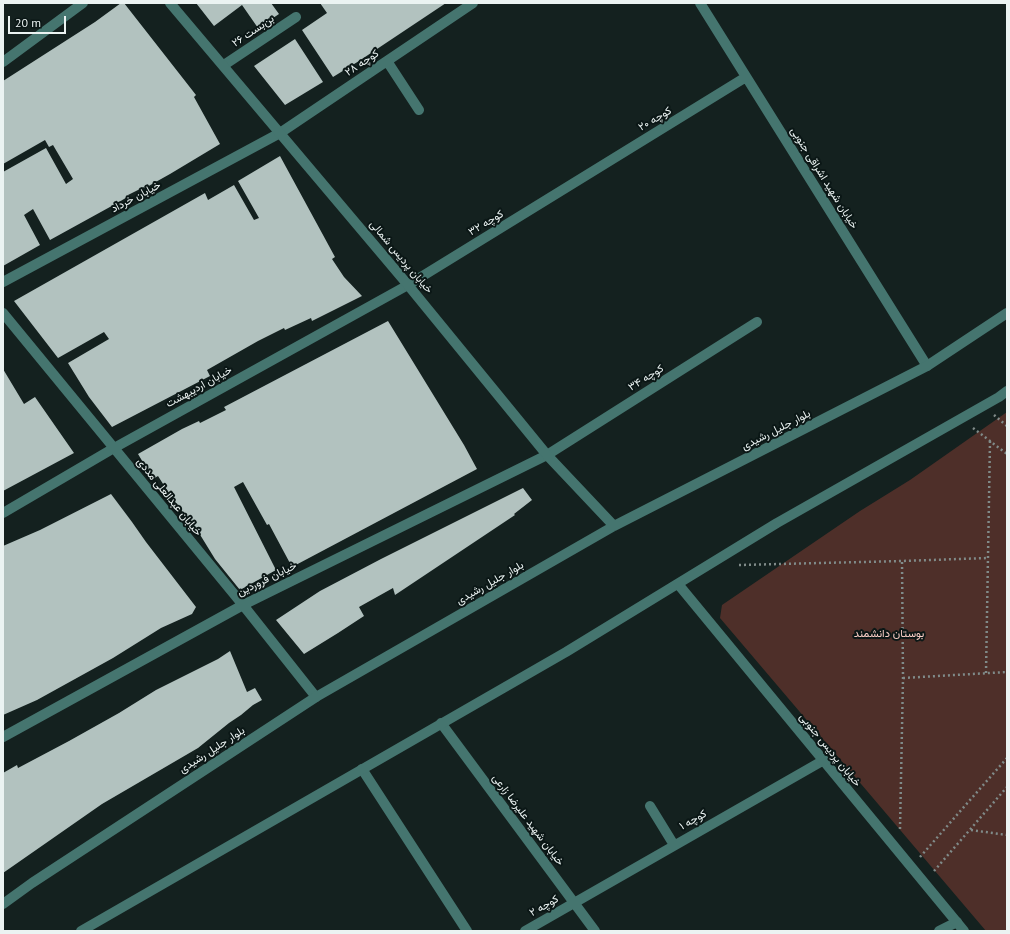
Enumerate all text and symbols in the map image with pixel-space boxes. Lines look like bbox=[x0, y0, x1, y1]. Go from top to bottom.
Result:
scale bar bbox=[10, 8, 68, 34]
street label: بن‌بست ۲۶ bbox=[229, 12, 277, 50]
text: 20 m bbox=[15, 15, 41, 30]
street label: کوچه ۲۸ bbox=[343, 47, 381, 79]
street label: کوچه ۲۰ bbox=[636, 104, 674, 134]
street label: خیابان شهید اشراقی جنوبی bbox=[787, 125, 861, 231]
street label: خیابان خرداد bbox=[109, 178, 163, 216]
street label: کوچه ۳۲ bbox=[466, 207, 506, 239]
street label: خیابان پردیس شمالی bbox=[367, 218, 435, 296]
street label: کوچه ۳۴ bbox=[626, 362, 666, 394]
street label: خیابان اردیبهشت bbox=[164, 363, 234, 411]
street label: بلوار جلیل رشیدی bbox=[739, 407, 813, 453]
street label: خیابان عبدالعلی مددی bbox=[134, 455, 204, 539]
street label: بلوار جلیل رشیدی bbox=[454, 558, 526, 608]
street label: خیابان فروردین bbox=[235, 559, 299, 599]
park label: بوستان دانشمند bbox=[854, 627, 924, 641]
street label: خیابان پردیس جنوبی bbox=[796, 711, 864, 789]
street label: بلوار جلیل رشیدی bbox=[177, 724, 247, 776]
street label: خیابان شهید علیرضا زارعی bbox=[489, 772, 567, 868]
street label: کوچه ۱ bbox=[677, 807, 709, 833]
street label: کوچه ۲ bbox=[527, 892, 561, 920]

